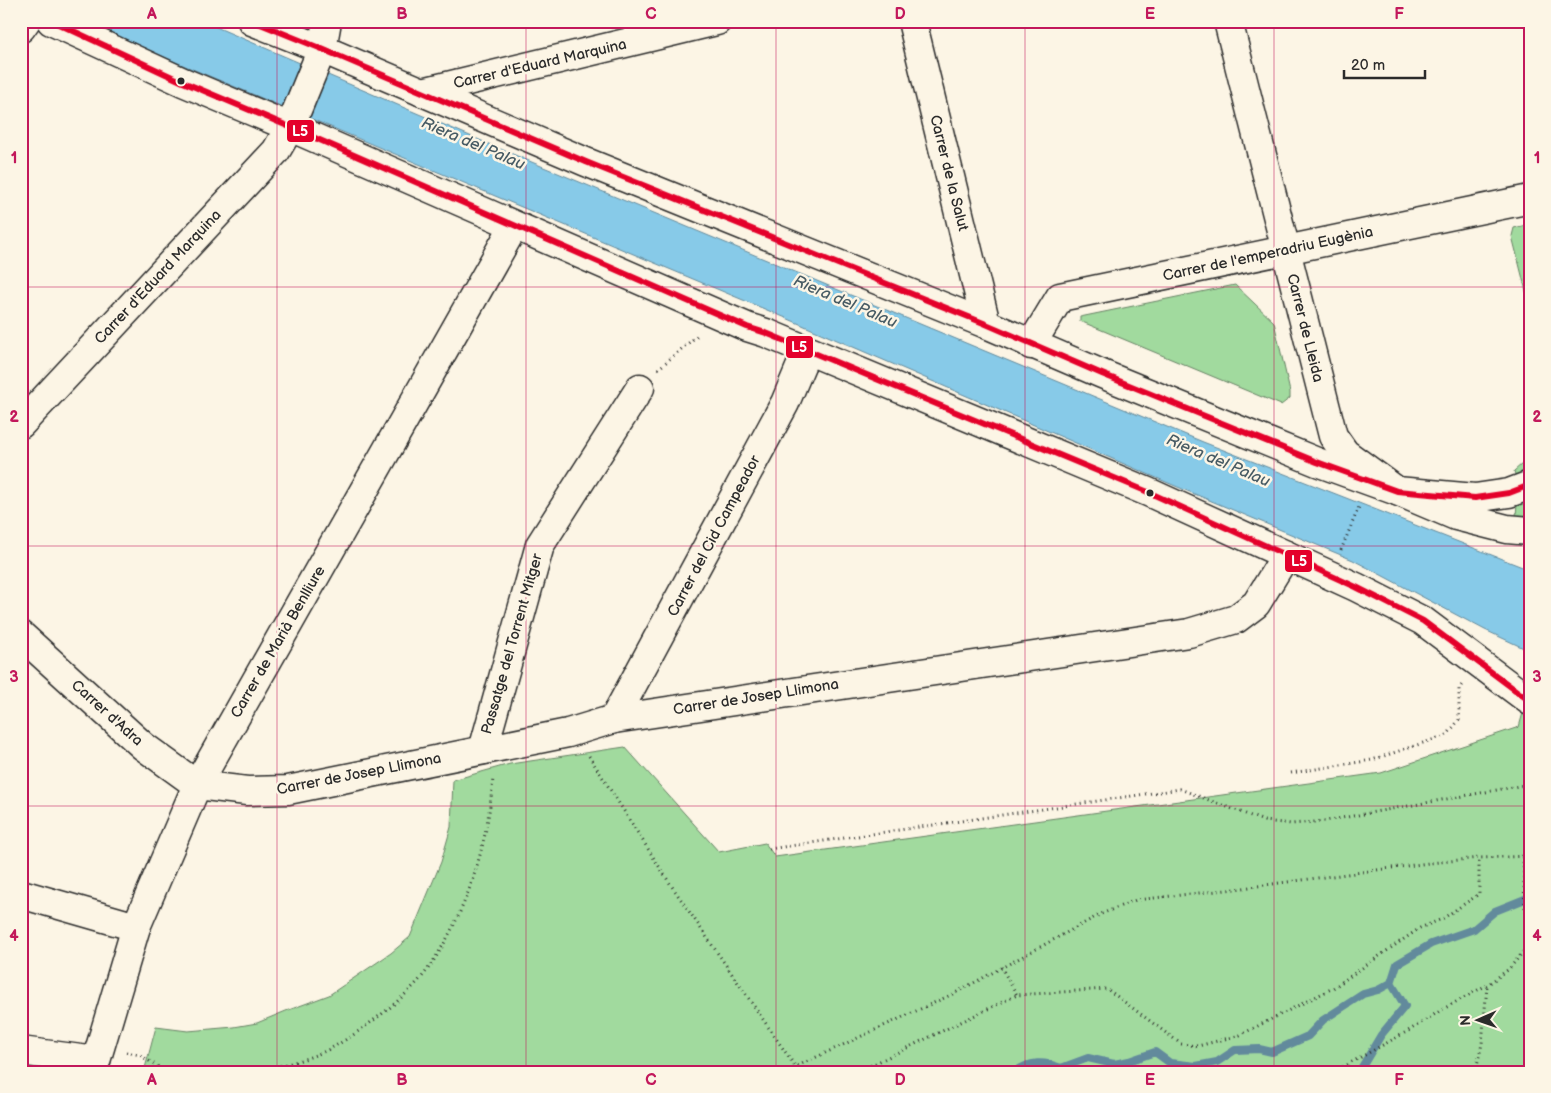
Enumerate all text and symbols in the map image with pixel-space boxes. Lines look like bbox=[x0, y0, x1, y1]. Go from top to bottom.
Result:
text: A bbox=[146, 5, 157, 24]
text: B bbox=[396, 5, 408, 24]
text: C bbox=[645, 5, 657, 24]
text: D bbox=[894, 5, 906, 24]
text: E bbox=[1145, 5, 1155, 24]
text: F bbox=[1394, 5, 1404, 24]
street label: Carrer d'Eduard Marquina bbox=[452, 35, 628, 93]
scale bar bbox=[1344, 48, 1425, 80]
text: 20 m bbox=[1351, 56, 1385, 75]
unlabelled marker bbox=[176, 76, 186, 86]
street label: Carrer de la Salut bbox=[925, 113, 973, 233]
water label: Riera del Palau bbox=[418, 114, 528, 174]
line badge: L5 bbox=[286, 119, 315, 143]
text: L5 bbox=[292, 123, 308, 140]
text: 1 bbox=[11, 149, 17, 168]
text: 1 bbox=[1534, 149, 1540, 168]
street label: Carrer d'Eduard Marquina bbox=[91, 206, 225, 348]
street label: Carrer de l'emperadriu Eugènia bbox=[1161, 222, 1375, 286]
water label: Riera del Palau bbox=[790, 272, 900, 332]
street label: Carrer de Lleida bbox=[1282, 272, 1328, 384]
line badge: L5 bbox=[785, 335, 814, 359]
text: L5 bbox=[791, 339, 807, 356]
text: 2 bbox=[9, 408, 19, 427]
text: 2 bbox=[1532, 408, 1542, 427]
water label: Riera del Palau bbox=[1163, 431, 1273, 491]
street label: Carrer del Cid Campeador bbox=[663, 452, 765, 620]
unlabelled marker bbox=[1145, 488, 1155, 498]
line badge: L5 bbox=[1284, 549, 1313, 573]
street label: Passatge del Torrent Mitger bbox=[477, 551, 547, 736]
text: L5 bbox=[1291, 553, 1307, 570]
street label: Carrer de Marià Benlliure bbox=[227, 562, 329, 722]
text: 3 bbox=[9, 668, 19, 687]
text: 3 bbox=[1532, 668, 1542, 687]
street label: Carrer de Josep Llimona bbox=[672, 675, 840, 719]
street label: Carrer d'Adra bbox=[67, 676, 147, 750]
street label: Carrer de Josep Llimona bbox=[275, 749, 443, 799]
text: 4 bbox=[9, 927, 19, 946]
text: 4 bbox=[1532, 927, 1542, 946]
north arrow bbox=[1454, 996, 1504, 1046]
text: N bbox=[1457, 1015, 1474, 1026]
text: A bbox=[146, 1071, 157, 1090]
text: B bbox=[396, 1071, 408, 1090]
text: C bbox=[645, 1071, 657, 1090]
text: D bbox=[894, 1071, 906, 1090]
text: E bbox=[1145, 1071, 1155, 1090]
text: F bbox=[1394, 1071, 1404, 1090]

